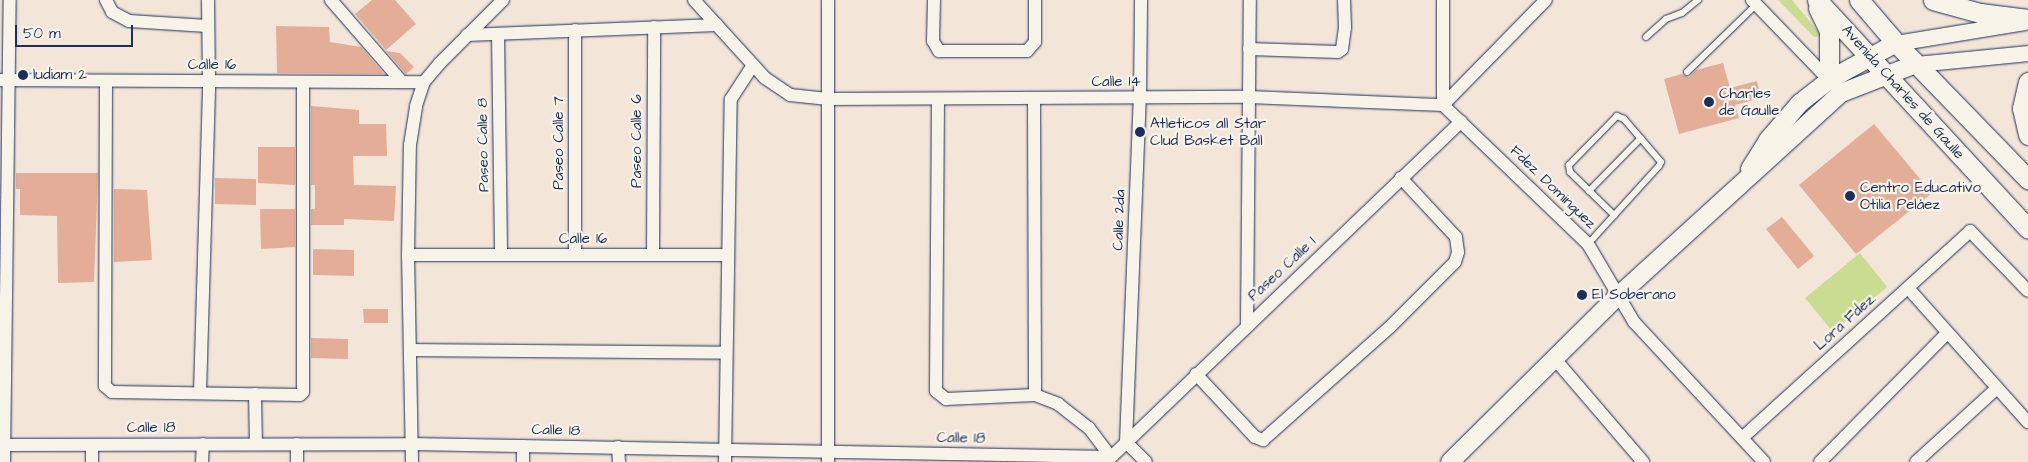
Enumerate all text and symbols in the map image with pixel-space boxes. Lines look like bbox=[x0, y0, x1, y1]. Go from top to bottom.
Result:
scale bar bbox=[18, 15, 135, 47]
street label: Avenida Charles de Gaulle bbox=[1838, 21, 1968, 163]
text: 50 m bbox=[23, 23, 61, 44]
street label: Calle 16 bbox=[188, 56, 236, 74]
place label: ludiam 2 bbox=[33, 66, 87, 84]
marker: ludiam 2 bbox=[17, 69, 29, 81]
street label: Calle 14 bbox=[1091, 73, 1141, 91]
place label: Charles de Gaulle bbox=[1719, 84, 1779, 119]
street label: Paseo Calle 6 bbox=[628, 94, 646, 188]
street label: Paseo Calle 7 bbox=[550, 96, 568, 190]
marker: Charles de Gaulle bbox=[1703, 96, 1715, 108]
street label: Paseo Calle 8 bbox=[473, 98, 493, 192]
place label: Atleticos all Star Clud Basket Ball bbox=[1150, 114, 1266, 149]
marker: Atleticos all Star Clud Basket Ball bbox=[1134, 126, 1146, 138]
street label: Fdez. Dominguez bbox=[1506, 142, 1600, 232]
place label: Centro Educativo Otilia Peláez bbox=[1860, 178, 1981, 213]
street label: Calle 2da bbox=[1109, 189, 1129, 251]
marker: Centro Educativo Otilia Peláez bbox=[1844, 190, 1856, 202]
street label: Calle 16 bbox=[559, 230, 607, 248]
street label: Paseo Calle 1 bbox=[1244, 233, 1320, 305]
place label: El Soberano bbox=[1592, 286, 1676, 304]
marker: El Soberano bbox=[1576, 289, 1588, 301]
street label: Lora Fdez. bbox=[1811, 290, 1879, 354]
street label: Calle 18 bbox=[127, 419, 175, 437]
street label: Calle 18 bbox=[531, 421, 581, 439]
street label: Calle 18 bbox=[936, 429, 986, 447]

